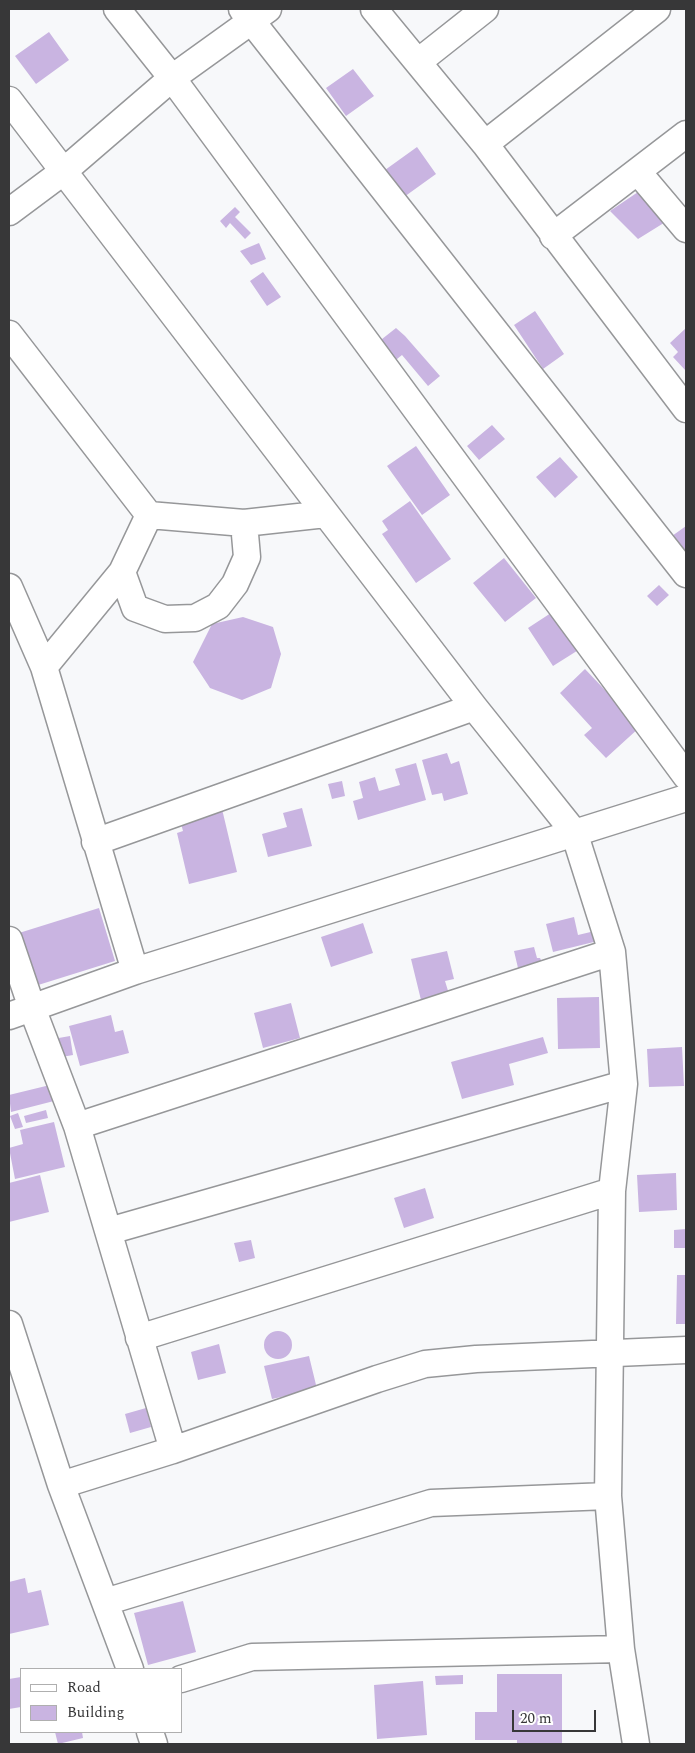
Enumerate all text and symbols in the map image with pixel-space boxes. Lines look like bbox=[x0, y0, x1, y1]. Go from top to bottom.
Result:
legend bbox=[20, 1668, 182, 1733]
text: Road bbox=[67, 1676, 101, 1699]
scale bar bbox=[515, 1700, 599, 1732]
text: Building bbox=[67, 1701, 124, 1724]
text: 20 m bbox=[520, 1707, 552, 1730]

